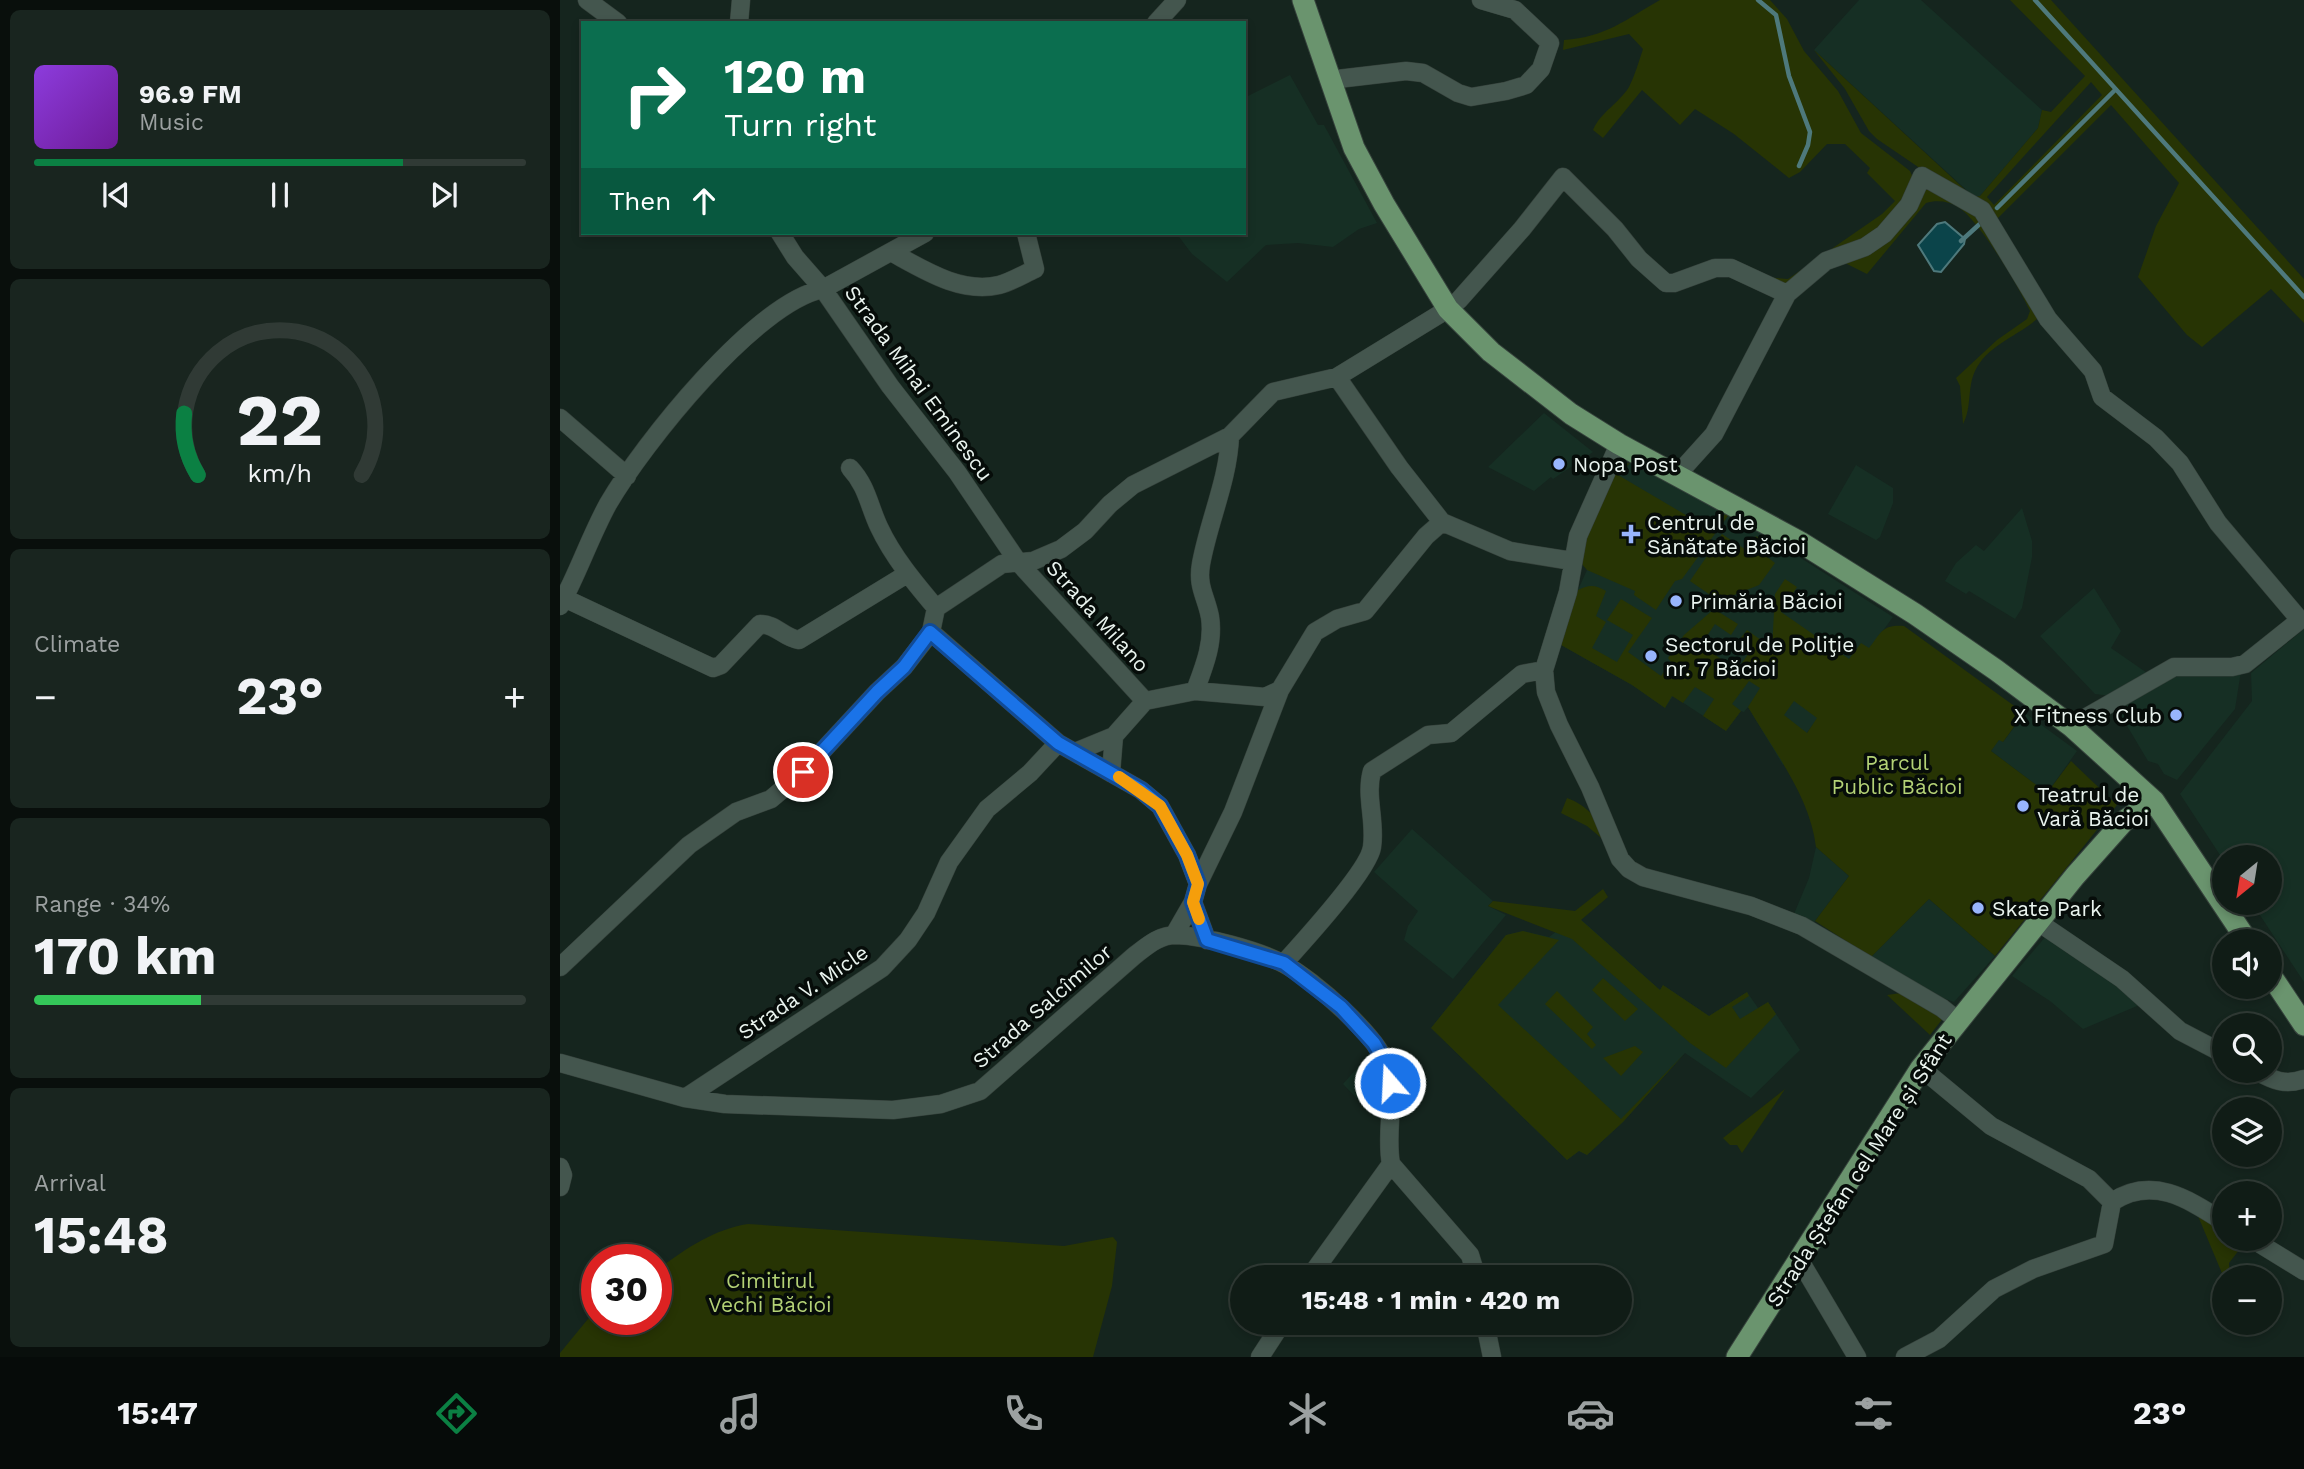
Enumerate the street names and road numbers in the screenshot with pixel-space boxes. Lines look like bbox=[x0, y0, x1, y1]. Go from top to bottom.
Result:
street label: Strada Mihai Eminescu bbox=[840, 281, 998, 485]
street label: Strada Milano bbox=[1041, 555, 1155, 677]
street label: Strada Salcîmilor bbox=[967, 938, 1117, 1073]
street label: Strada V. Micle bbox=[733, 939, 873, 1045]
street label: Strada Ștefan cel Mare și Sfânt bbox=[1761, 1029, 1957, 1311]

